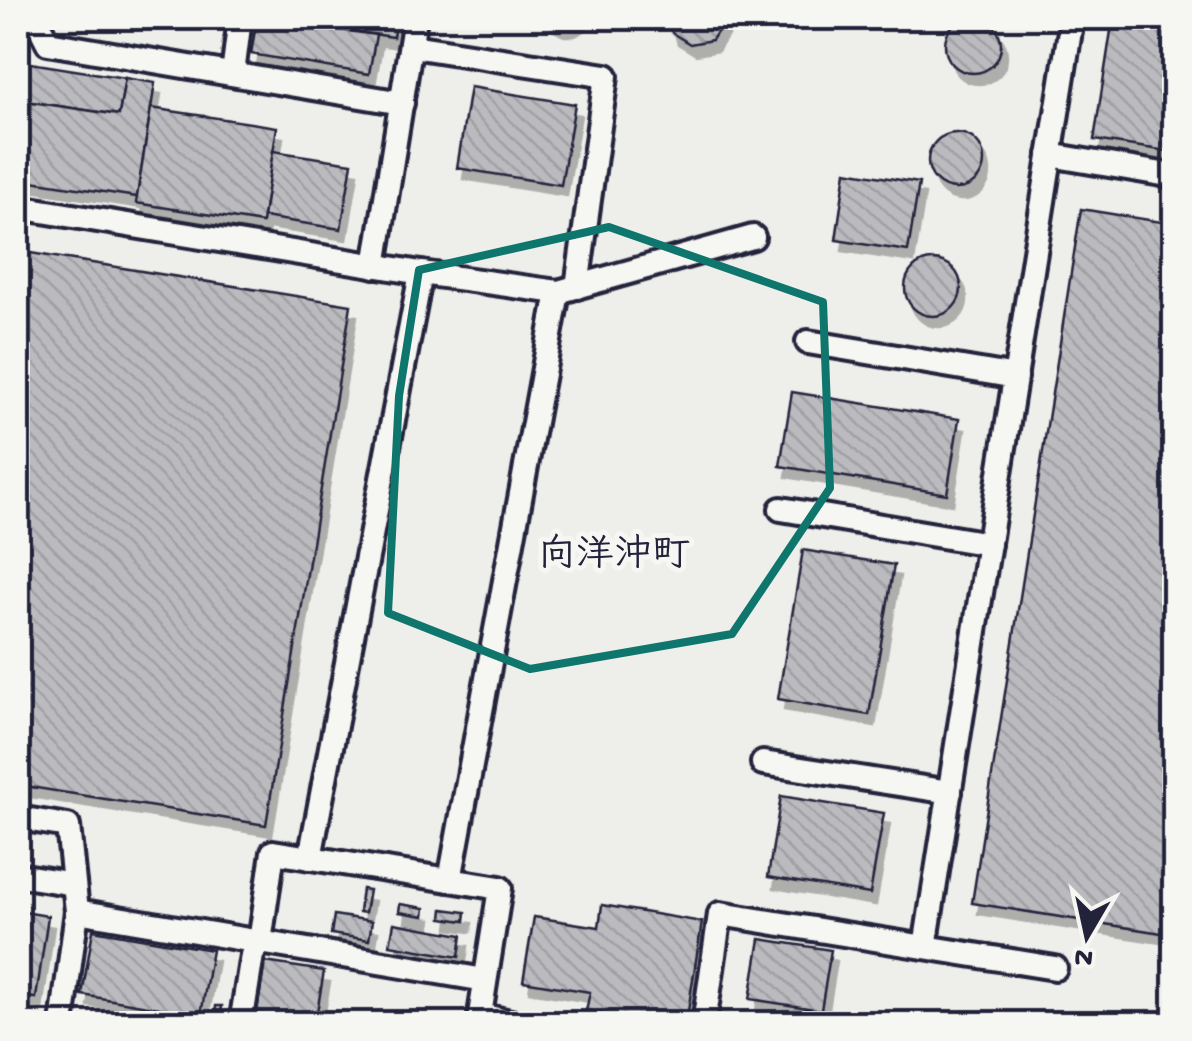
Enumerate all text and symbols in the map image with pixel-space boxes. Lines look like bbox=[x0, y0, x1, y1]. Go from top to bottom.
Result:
district label: 向洋沖町 bbox=[538, 533, 690, 580]
north arrow bbox=[1037, 886, 1137, 986]
text: N bbox=[1072, 939, 1095, 974]

